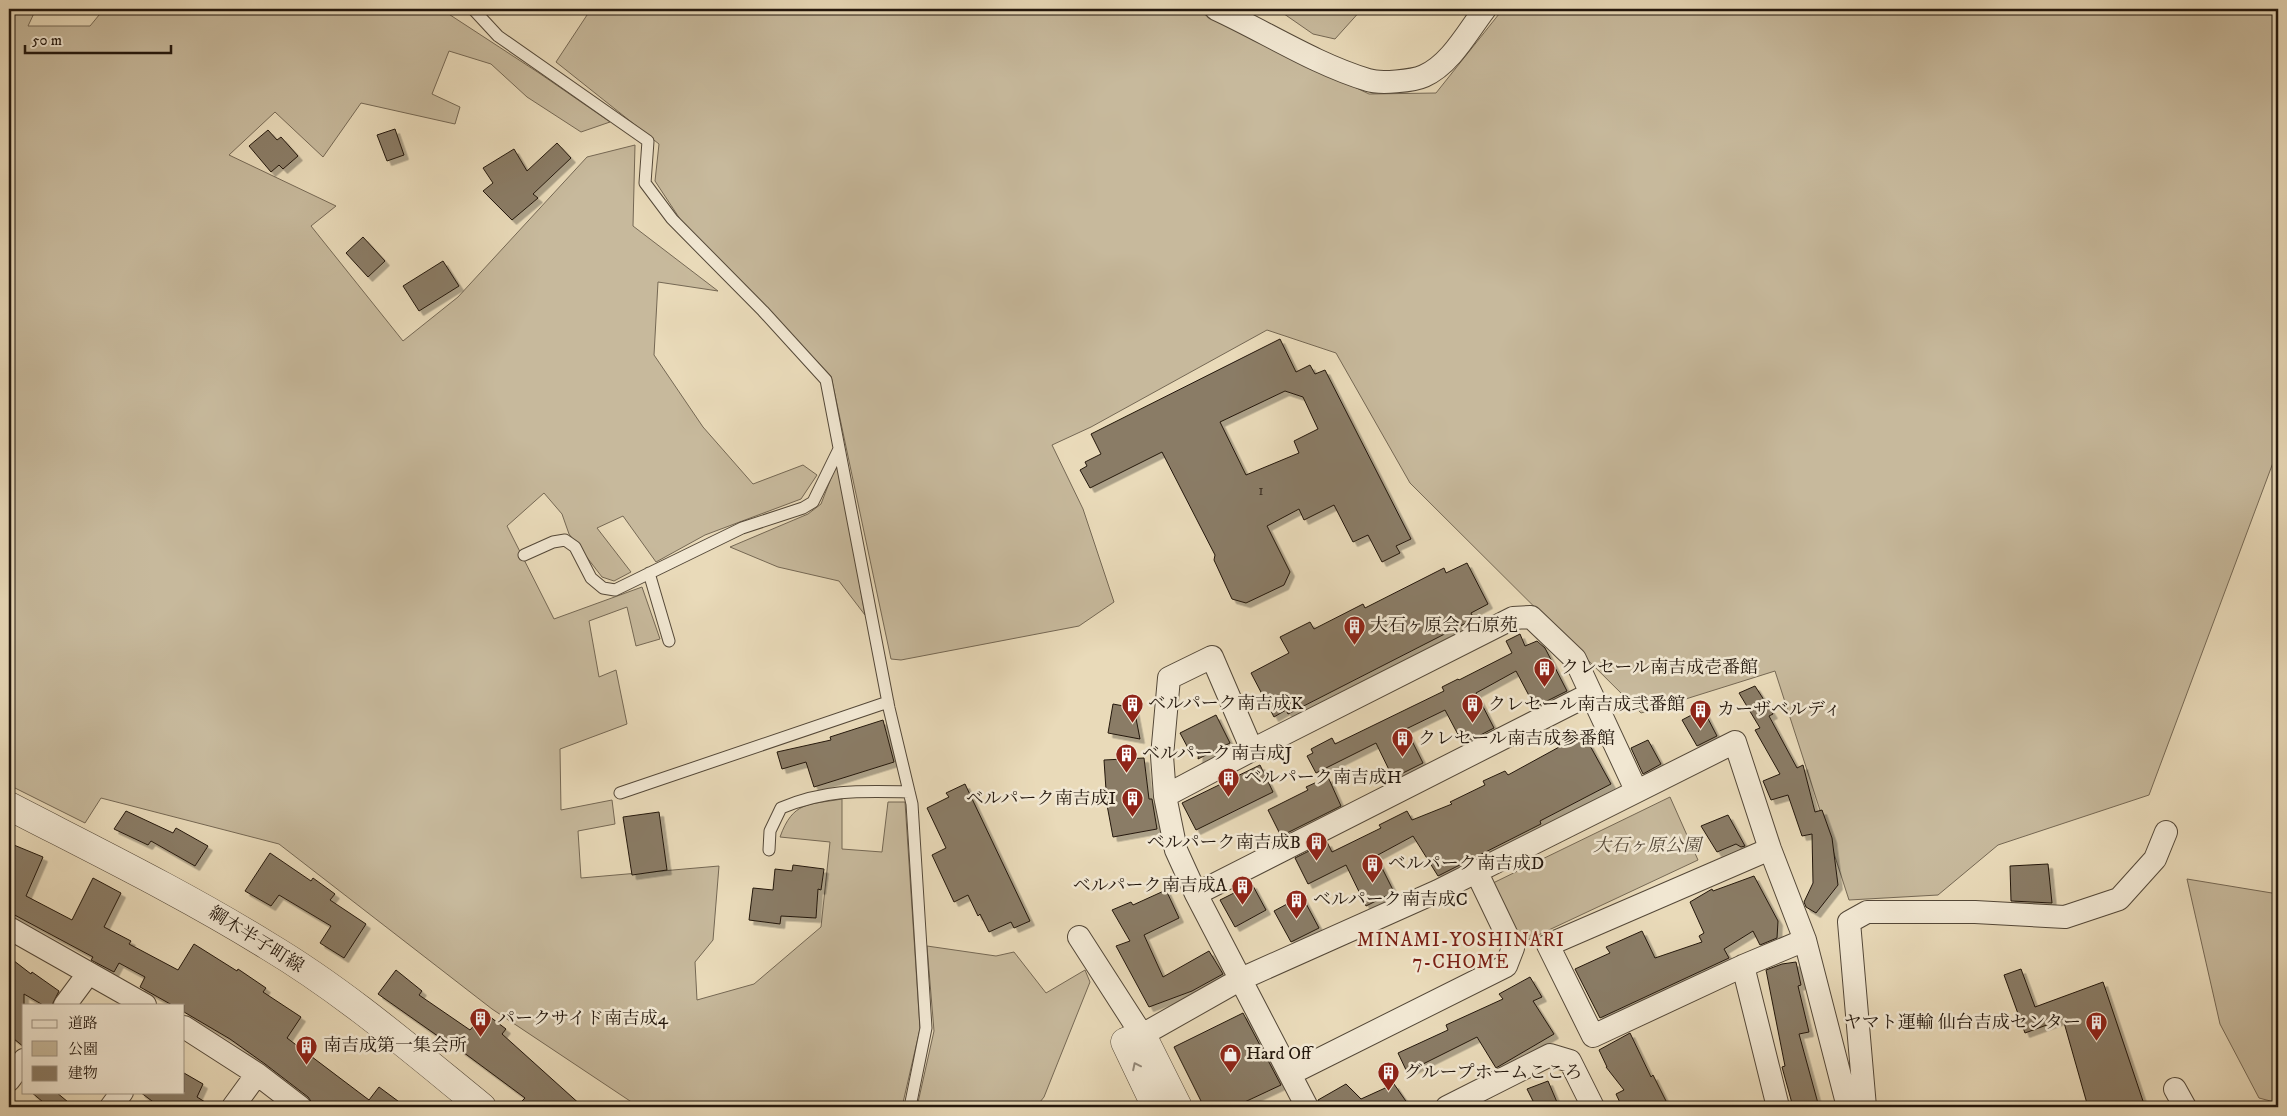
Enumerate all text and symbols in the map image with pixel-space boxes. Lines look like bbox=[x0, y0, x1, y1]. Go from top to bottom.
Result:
scale bar bbox=[25, 22, 171, 54]
text: 50 m bbox=[32, 31, 62, 50]
house number: 1 bbox=[1258, 481, 1264, 500]
building icon: 大石ヶ原会 石原苑 bbox=[1342, 614, 1366, 645]
place label: 大石ヶ原会 石原苑 bbox=[1370, 615, 1518, 637]
building icon: クレセール南吉成壱番館 bbox=[1533, 656, 1557, 687]
place label: クレセール南吉成壱番館 bbox=[1561, 657, 1758, 679]
building icon: ベルパーク南吉成K bbox=[1120, 692, 1144, 723]
place label: ベルパーク南吉成K bbox=[1148, 693, 1304, 715]
building icon: クレセール南吉成弐番館 bbox=[1460, 693, 1484, 724]
place label: クレセール南吉成弐番館 bbox=[1488, 694, 1685, 716]
building icon: カーザベルディ bbox=[1689, 698, 1713, 729]
place label: カーザベルディ bbox=[1717, 699, 1842, 721]
building icon: クレセール南吉成参番館 bbox=[1390, 727, 1414, 758]
place label: クレセール南吉成参番館 bbox=[1418, 728, 1615, 750]
building icon: ベルパーク南吉成J bbox=[1114, 742, 1138, 773]
place label: ベルパーク南吉成J bbox=[1142, 743, 1292, 765]
building icon: ベルパーク南吉成H bbox=[1216, 766, 1240, 797]
place label: ベルパーク南吉成H bbox=[1244, 767, 1402, 789]
building icon: ベルパーク南吉成I bbox=[1120, 787, 1144, 818]
place label: ベルパーク南吉成I bbox=[966, 788, 1116, 810]
building icon: ベルパーク南吉成B bbox=[1305, 831, 1329, 862]
place label: ベルパーク南吉成B bbox=[1147, 832, 1301, 854]
park label: 大石ヶ原公園 bbox=[1593, 835, 1704, 857]
building icon: ベルパーク南吉成D bbox=[1360, 852, 1384, 883]
place label: ベルパーク南吉成D bbox=[1388, 853, 1544, 875]
building icon: ベルパーク南吉成A bbox=[1231, 874, 1255, 905]
place label: ベルパーク南吉成A bbox=[1073, 875, 1228, 897]
building icon: ベルパーク南吉成C bbox=[1285, 888, 1309, 919]
place label: ベルパーク南吉成C bbox=[1313, 889, 1468, 911]
street label: 綱木半子町線 bbox=[204, 902, 308, 978]
district label: MINAMI-YOSHINARI 7-CHOME bbox=[1357, 929, 1565, 974]
legend bbox=[22, 1004, 185, 1094]
building icon: パークサイド南吉成4 bbox=[469, 1007, 493, 1038]
place label: パークサイド南吉成4 bbox=[497, 1008, 669, 1030]
building icon: ヤマト運輸 仙台吉成センター bbox=[2085, 1011, 2109, 1042]
place label: ヤマト運輸 仙台吉成センター bbox=[1844, 1012, 2081, 1034]
text: 道路 bbox=[68, 1014, 98, 1033]
building icon: 南吉成第一集会所 bbox=[295, 1034, 319, 1065]
place label: 南吉成第一集会所 bbox=[323, 1035, 467, 1057]
text: 公園 bbox=[68, 1040, 98, 1059]
shop icon: Hard Off bbox=[1218, 1042, 1242, 1073]
place label: Hard Off bbox=[1246, 1043, 1314, 1065]
building icon: グループホームこころ bbox=[1376, 1061, 1400, 1092]
one-way arrow bbox=[1132, 1062, 1143, 1071]
place label: グループホームこころ bbox=[1404, 1062, 1583, 1084]
text: 建物 bbox=[68, 1064, 98, 1083]

